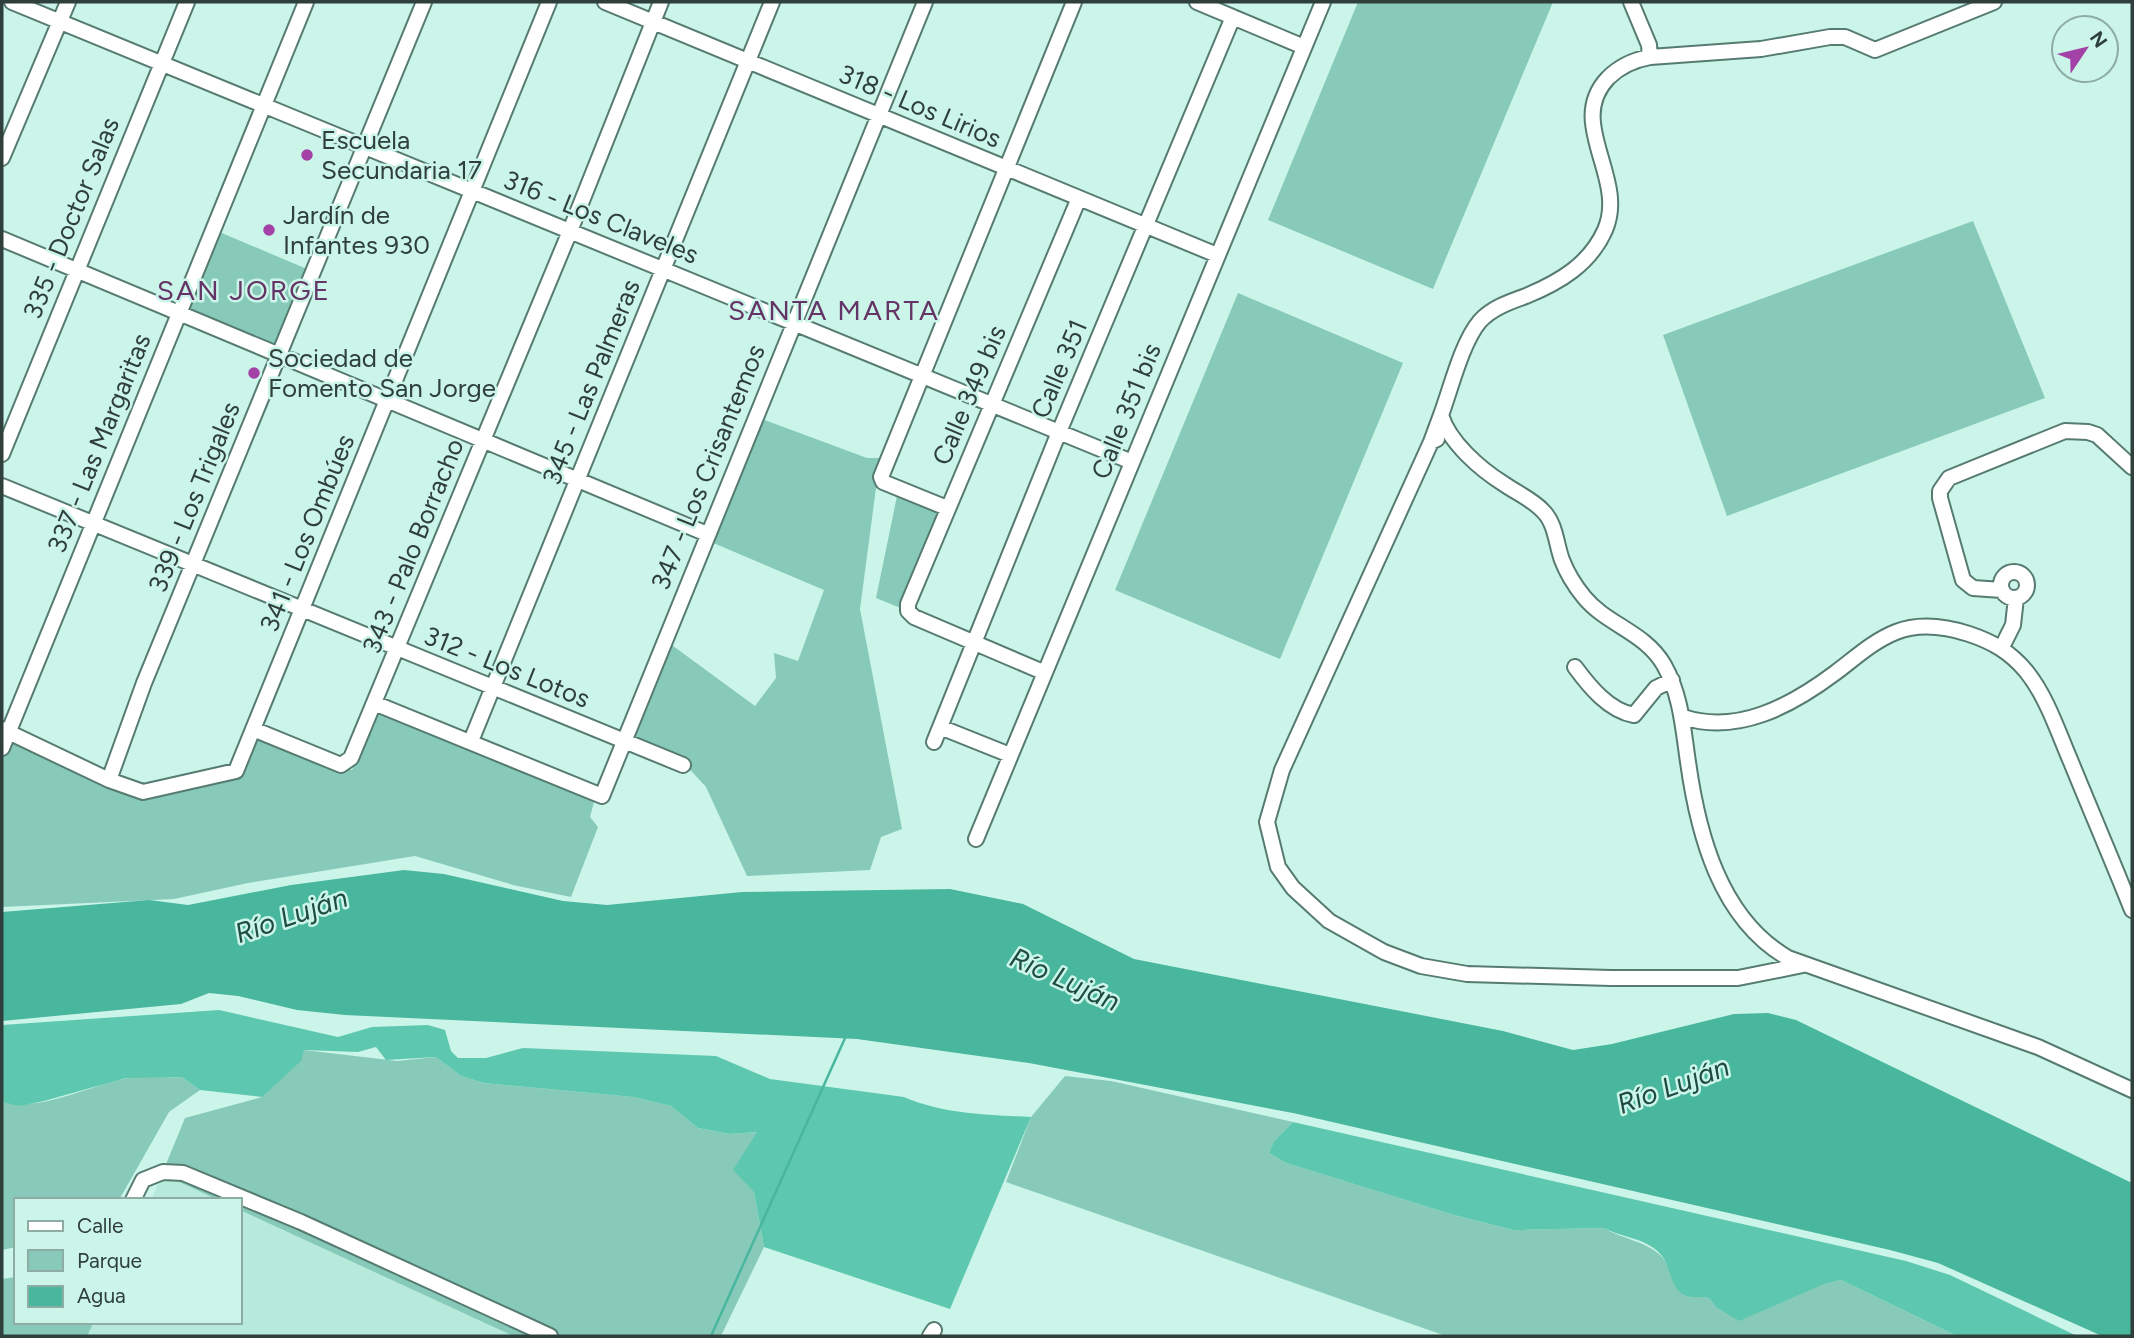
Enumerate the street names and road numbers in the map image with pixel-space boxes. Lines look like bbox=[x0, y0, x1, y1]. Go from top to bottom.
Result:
street label: 318 - Los Lirios bbox=[834, 57, 1006, 155]
street label: 335 - Doctor Salas bbox=[16, 113, 126, 323]
street label: 316 - Los Claveles bbox=[499, 163, 703, 271]
street label: 345 - Las Palmeras bbox=[535, 275, 647, 489]
street label: Calle 351 bbox=[1024, 315, 1094, 423]
street label: Calle 349 bis bbox=[925, 320, 1013, 470]
street label: 337 - Las Margaritas bbox=[40, 329, 158, 557]
street label: Calle 351 bis bbox=[1084, 338, 1168, 484]
street label: 347 - Los Crisantemos bbox=[644, 340, 772, 594]
street label: 339 - Los Trigales bbox=[141, 397, 247, 597]
street label: 341 - Los Ombúes bbox=[253, 430, 361, 636]
street label: 343 - Palo Borracho bbox=[355, 434, 471, 658]
street label: 312 - Los Lotos bbox=[420, 619, 594, 715]

